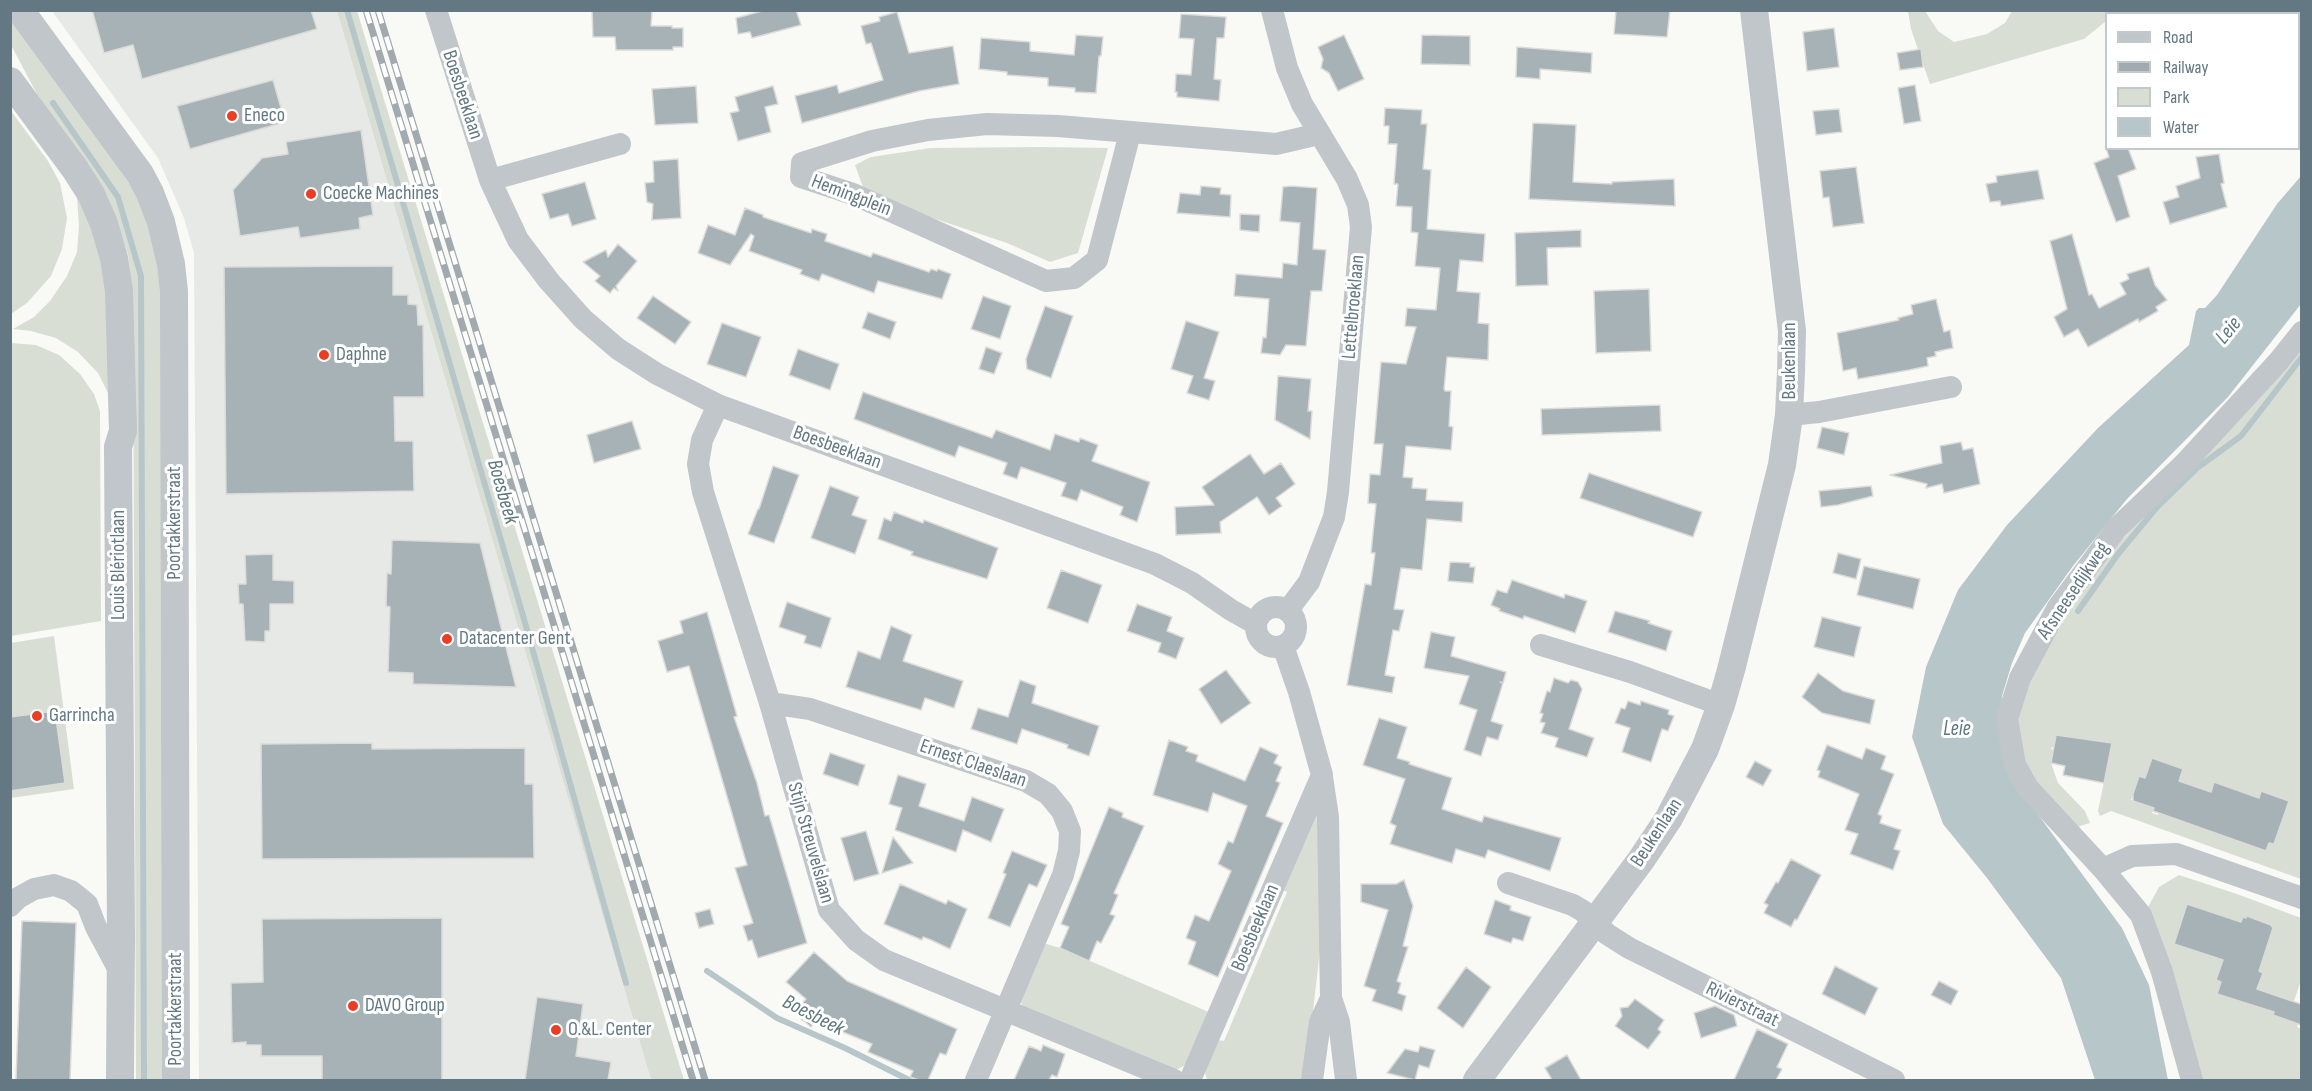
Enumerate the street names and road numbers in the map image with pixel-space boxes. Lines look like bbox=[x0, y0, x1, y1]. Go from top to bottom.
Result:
street label: Boesbeeklaan bbox=[436, 47, 488, 143]
street label: Hemingplein bbox=[808, 170, 894, 222]
street label: Lettelbroeklaan bbox=[1337, 254, 1371, 360]
street label: Beukenlaan bbox=[1778, 323, 1802, 399]
street label: Boesbeeklaan bbox=[790, 421, 884, 475]
street label: Poortakkerstraat bbox=[163, 466, 187, 580]
street label: Louis Blériotlaan bbox=[107, 510, 131, 620]
street label: Afsneesedijkweg bbox=[2033, 538, 2115, 644]
street label: Ernest Claeslaan bbox=[917, 735, 1029, 793]
street label: Stijn Streuvelslaan bbox=[781, 780, 839, 906]
street label: Beukenlaan bbox=[1626, 794, 1688, 872]
street label: Boesbeeklaan bbox=[1227, 881, 1285, 975]
street label: Poortakkerstraat bbox=[164, 952, 188, 1066]
street label: Rivierstraat bbox=[1702, 977, 1782, 1033]

